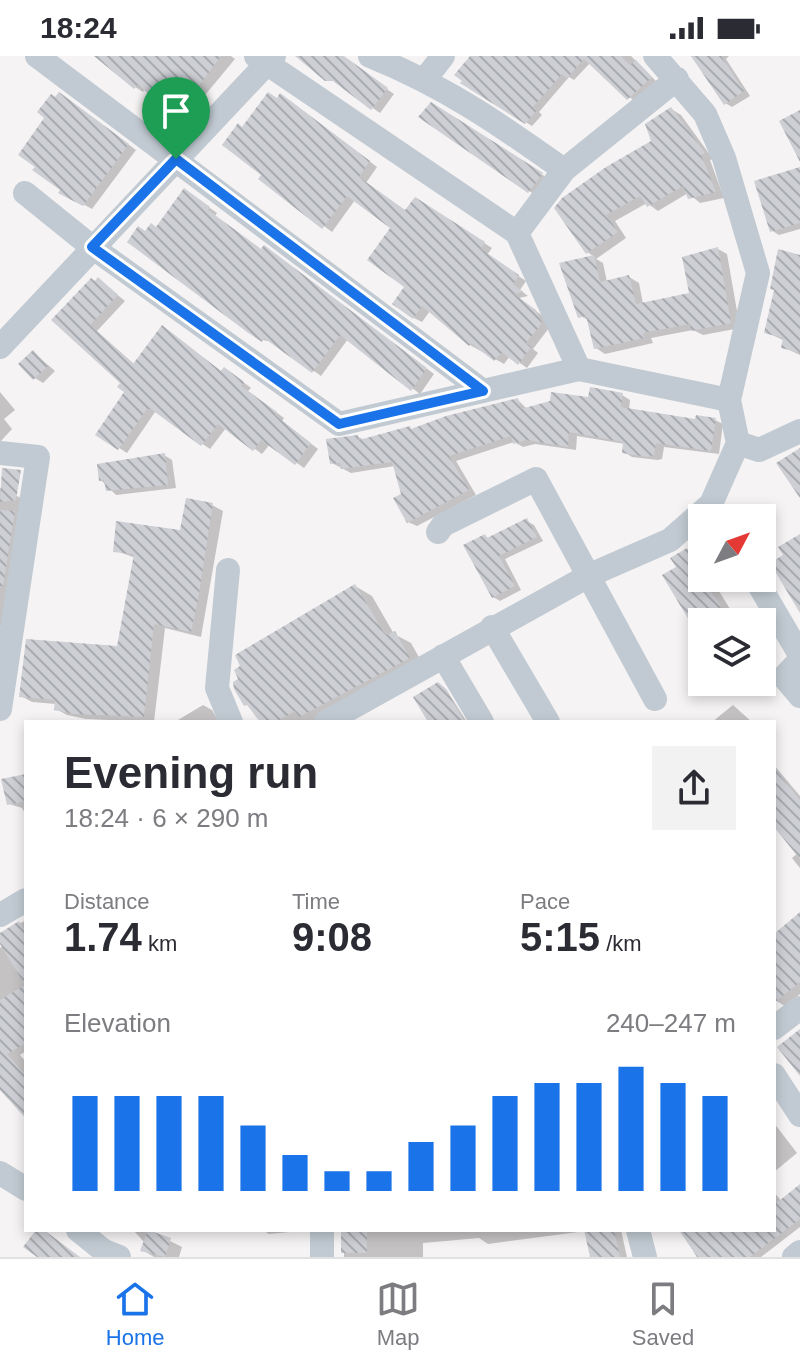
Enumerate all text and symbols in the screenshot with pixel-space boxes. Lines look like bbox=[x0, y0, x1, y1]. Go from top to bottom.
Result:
text: 18:24 bbox=[40, 11, 117, 44]
pin bbox=[142, 77, 210, 159]
icon: arrive bbox=[154, 89, 198, 133]
north arrow bbox=[688, 504, 776, 592]
map controls bbox=[688, 504, 776, 696]
button: layers bbox=[688, 608, 776, 696]
button: share bbox=[652, 746, 736, 830]
text: Evening run bbox=[64, 748, 318, 797]
text: 18:24 · 6 × 290 m bbox=[64, 803, 269, 833]
text: Distance bbox=[64, 889, 150, 914]
text: Time bbox=[292, 889, 340, 914]
text: Pace bbox=[520, 889, 570, 914]
text: 1.74 bbox=[64, 915, 142, 959]
text: 9:08 bbox=[292, 915, 372, 959]
text: 5:15 bbox=[520, 915, 600, 959]
text: km bbox=[142, 931, 177, 956]
text: /km bbox=[600, 931, 642, 956]
text: Elevation bbox=[64, 1008, 171, 1038]
text: 240–247 m bbox=[606, 1008, 736, 1038]
tab: Home bbox=[106, 1277, 165, 1351]
tab: Map bbox=[376, 1277, 420, 1351]
tab: Saved bbox=[632, 1277, 694, 1351]

